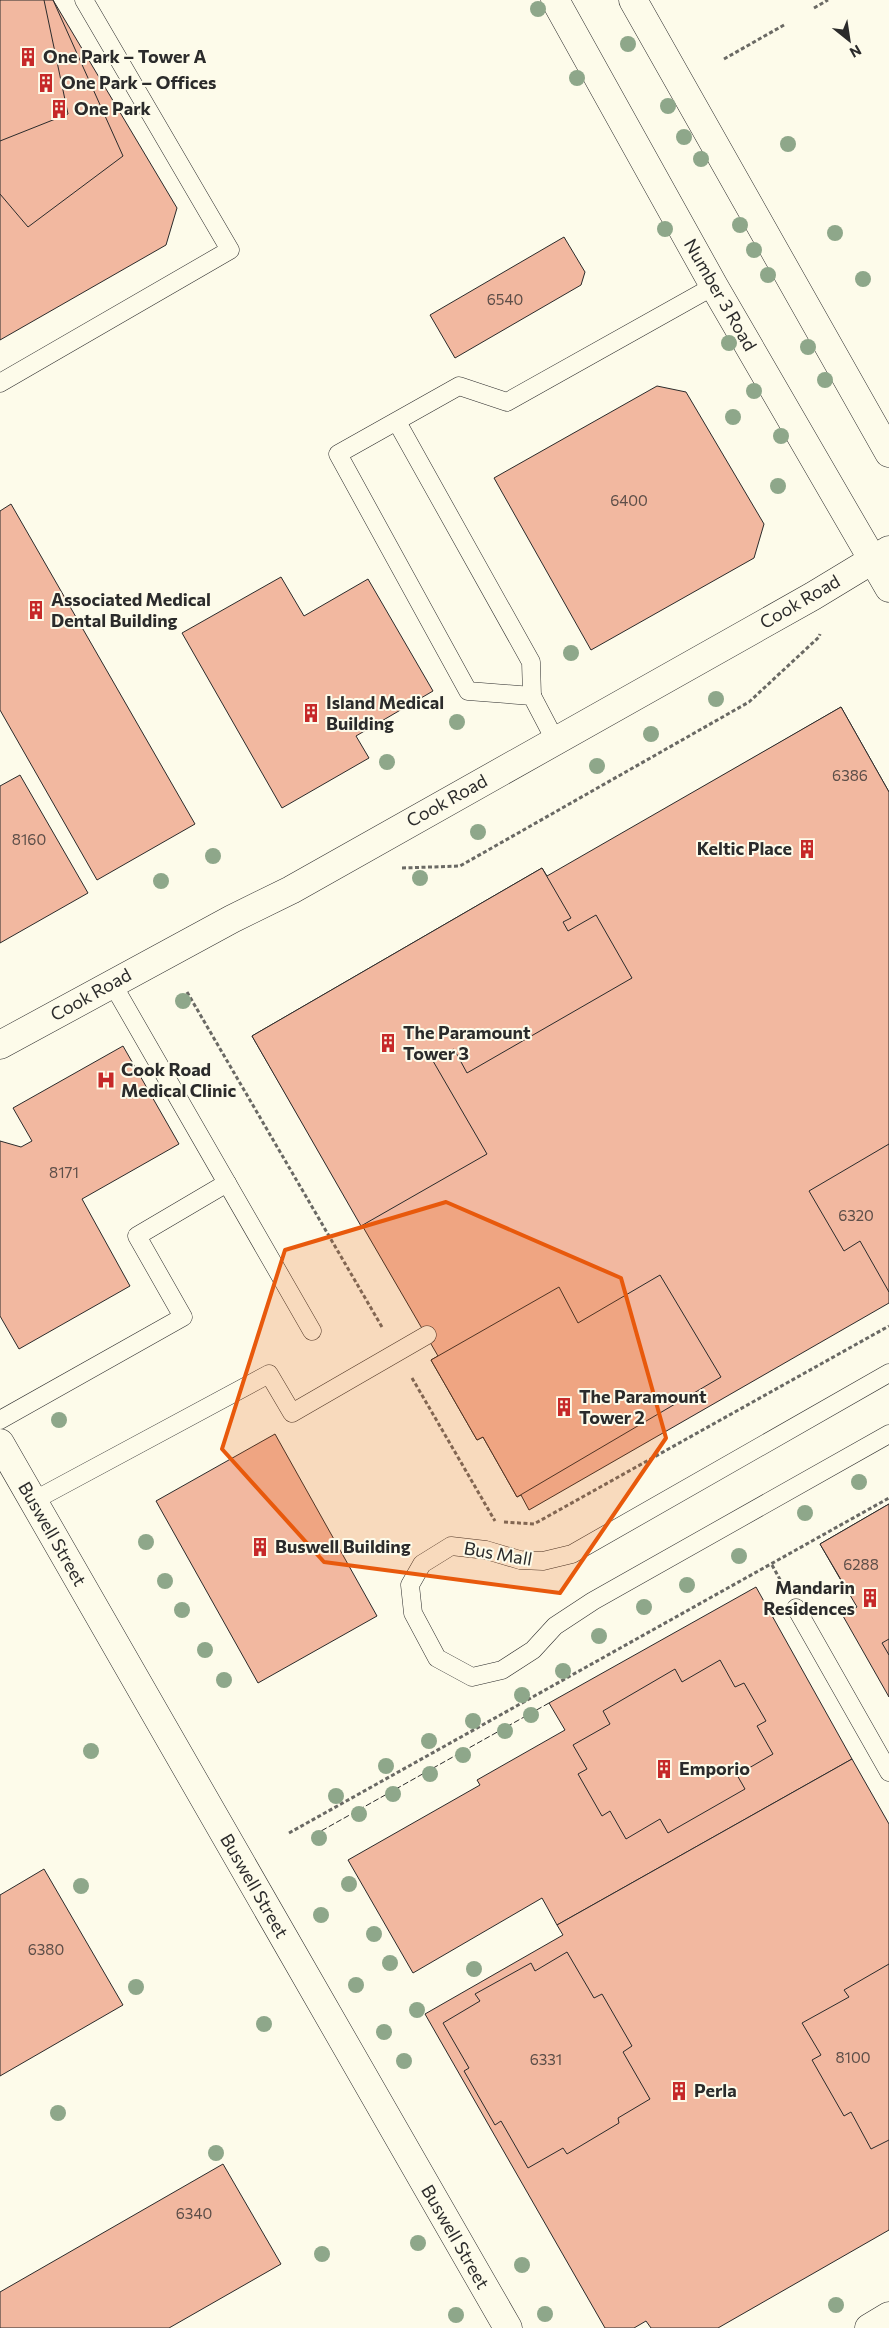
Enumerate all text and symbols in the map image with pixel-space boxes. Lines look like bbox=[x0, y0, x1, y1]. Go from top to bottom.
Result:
north arrow bbox=[824, 15, 874, 65]
text: N bbox=[847, 42, 865, 62]
place label: One Park – Tower A bbox=[43, 45, 206, 67]
building icon: One Park – Tower A bbox=[17, 46, 39, 68]
place label: One Park – Offices bbox=[61, 71, 216, 93]
building icon: One Park – Offices bbox=[35, 72, 57, 94]
place label: One Park bbox=[74, 97, 152, 119]
building icon: One Park bbox=[48, 98, 70, 120]
street label: Number 3 Road bbox=[680, 234, 762, 355]
house number: 6540 bbox=[487, 290, 523, 308]
house number: 6400 bbox=[610, 491, 648, 509]
street label: Cook Road bbox=[755, 569, 844, 633]
place label: Associated Medical Dental Building bbox=[51, 588, 211, 631]
building icon: Associated Medical Dental Building bbox=[25, 599, 47, 621]
place label: Island Medical Building bbox=[326, 691, 444, 734]
building icon: Island Medical Building bbox=[300, 702, 322, 724]
house number: 6386 bbox=[832, 766, 868, 784]
street label: Cook Road bbox=[402, 769, 491, 831]
house number: 8160 bbox=[12, 830, 46, 848]
place label: Keltic Place bbox=[697, 837, 792, 859]
building icon: Keltic Place bbox=[796, 838, 818, 860]
street label: Cook Road bbox=[46, 963, 135, 1025]
place label: The Paramount Tower 3 bbox=[403, 1021, 531, 1064]
building icon: The Paramount Tower 3 bbox=[377, 1032, 399, 1054]
place label: Cook Road Medical Clinic bbox=[121, 1058, 236, 1101]
hospital icon: Cook Road Medical Clinic bbox=[95, 1069, 117, 1091]
house number: 8171 bbox=[49, 1163, 79, 1181]
house number: 6320 bbox=[838, 1206, 874, 1224]
place label: The Paramount Tower 2 bbox=[579, 1385, 707, 1428]
building icon: The Paramount Tower 2 bbox=[553, 1396, 575, 1418]
street label: Buswell Street bbox=[14, 1477, 92, 1590]
place label: Buswell Building bbox=[275, 1535, 411, 1557]
building icon: Buswell Building bbox=[249, 1536, 271, 1558]
street label: Bus Mall bbox=[462, 1536, 534, 1570]
house number: 6288 bbox=[843, 1555, 879, 1573]
place label: Mandarin Residences bbox=[763, 1576, 855, 1619]
building icon: Mandarin Residences bbox=[859, 1587, 881, 1609]
place label: Emporio bbox=[679, 1757, 750, 1779]
building icon: Emporio bbox=[653, 1758, 675, 1780]
street label: Buswell Street bbox=[216, 1829, 294, 1942]
house number: 6380 bbox=[28, 1940, 64, 1958]
house number: 8100 bbox=[835, 2048, 871, 2066]
house number: 6331 bbox=[530, 2050, 562, 2068]
place label: Perla bbox=[694, 2079, 737, 2101]
building icon: Perla bbox=[668, 2080, 690, 2102]
street label: Buswell Street bbox=[417, 2180, 495, 2293]
house number: 6340 bbox=[176, 2204, 212, 2222]

